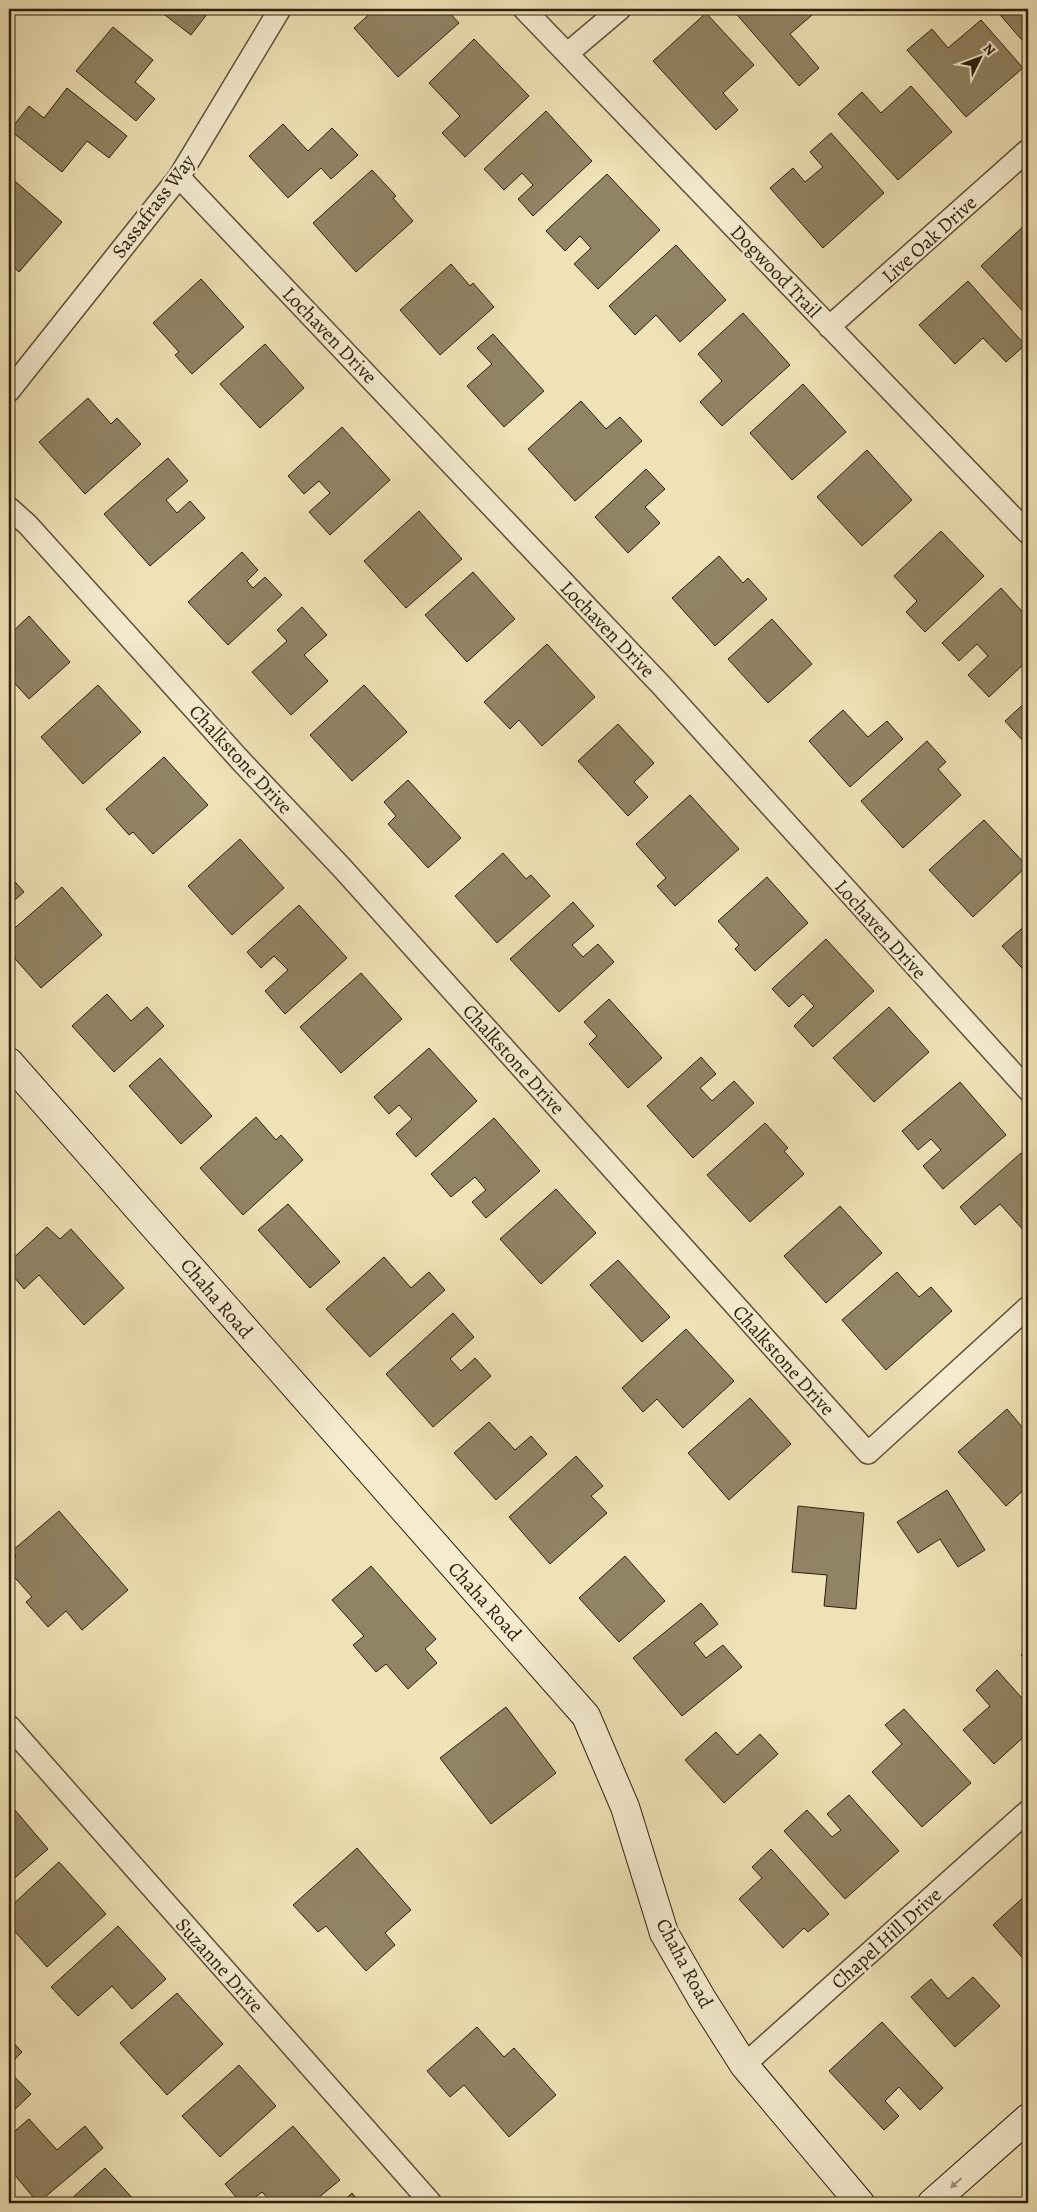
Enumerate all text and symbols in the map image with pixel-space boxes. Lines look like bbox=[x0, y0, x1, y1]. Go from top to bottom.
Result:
north arrow bbox=[954, 32, 1004, 82]
text: N bbox=[979, 39, 1000, 60]
street label: Sassafrass Way bbox=[106, 148, 202, 264]
street label: Live Oak Drive bbox=[876, 189, 983, 289]
street label: Dogwood Trail bbox=[724, 219, 827, 324]
street label: Lochaven Drive bbox=[276, 281, 383, 390]
street label: Lochaven Drive bbox=[554, 575, 661, 684]
street label: Chalkstone Drive bbox=[183, 699, 299, 820]
street label: Lochaven Drive bbox=[829, 874, 933, 985]
street label: Chalkstone Drive bbox=[457, 998, 571, 1121]
street label: Chaha Road bbox=[174, 1252, 259, 1344]
street label: Chalkstone Drive bbox=[727, 1299, 841, 1422]
street label: Chaha Road bbox=[442, 1556, 528, 1647]
street label: Chapel Hill Drive bbox=[825, 1881, 947, 1995]
street label: Suzanne Drive bbox=[170, 1912, 270, 2019]
street label: Chaha Road bbox=[650, 1914, 720, 2013]
one-way arrow bbox=[950, 2177, 963, 2188]

